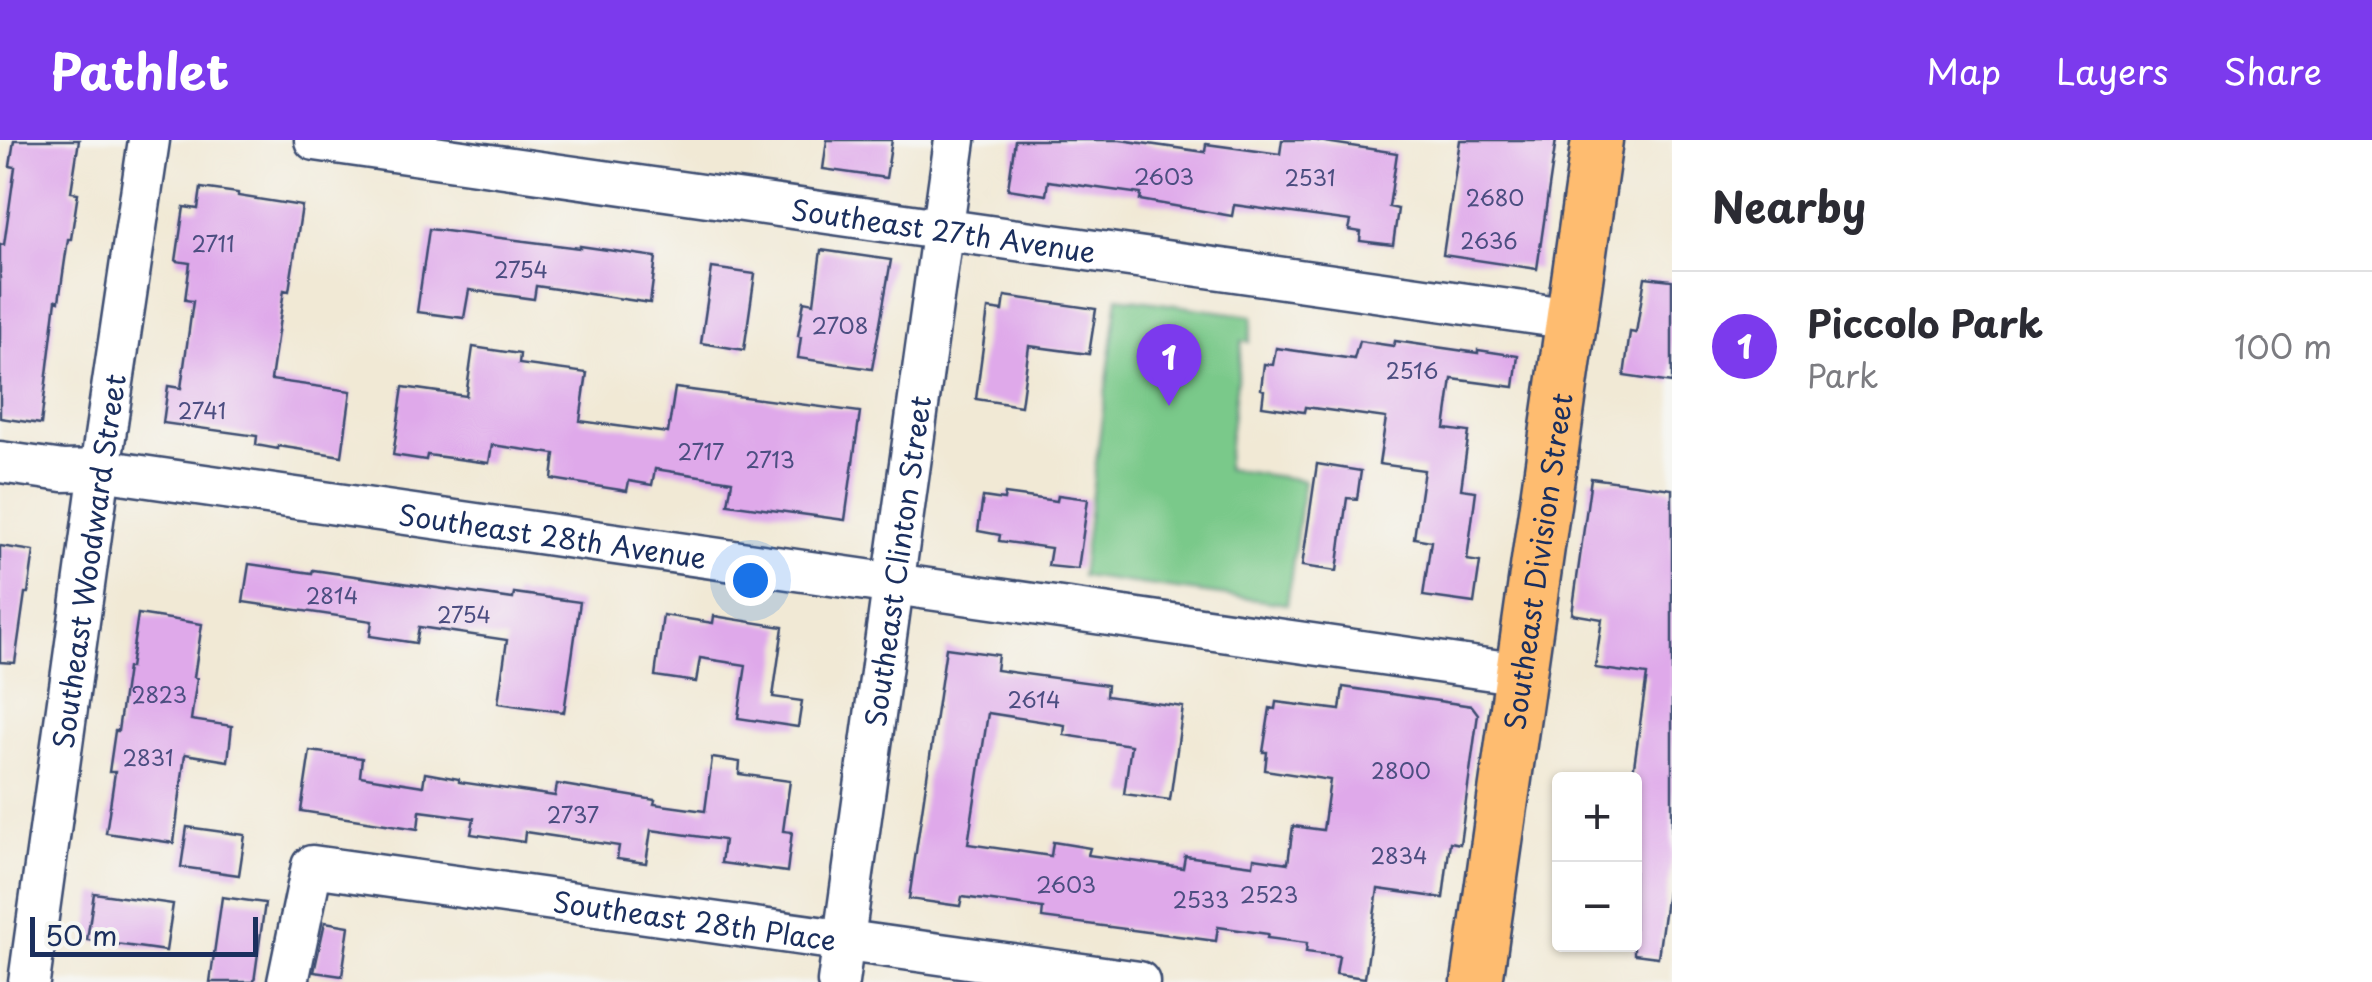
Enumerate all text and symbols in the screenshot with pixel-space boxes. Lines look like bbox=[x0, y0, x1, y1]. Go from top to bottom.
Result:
text: Pathlet bbox=[50, 34, 229, 106]
text: Map bbox=[1926, 44, 2001, 97]
text: Layers bbox=[2056, 44, 2168, 97]
text: Share bbox=[2223, 44, 2322, 97]
house number: 2603 bbox=[1134, 159, 1194, 192]
house number: 2531 bbox=[1285, 160, 1336, 193]
text: Nearby bbox=[1712, 174, 1866, 237]
house number: 2680 bbox=[1466, 180, 1524, 213]
street label: Southeast 27th Avenue bbox=[789, 187, 1099, 272]
house number: 2636 bbox=[1460, 223, 1518, 256]
house number: 2711 bbox=[192, 226, 234, 259]
house number: 2754 bbox=[494, 252, 548, 285]
text: Piccolo Park bbox=[1807, 294, 2043, 351]
house number: 2708 bbox=[812, 308, 868, 341]
text: 1 bbox=[1737, 322, 1752, 370]
text: 100 m bbox=[2234, 322, 2332, 370]
pin: 1 bbox=[1136, 324, 1202, 406]
text: Park bbox=[1807, 351, 1879, 399]
house number: 2516 bbox=[1386, 353, 1438, 386]
street label: Southeast Woodward Street bbox=[40, 371, 136, 751]
street label: Southeast Division Street bbox=[1492, 390, 1582, 733]
house number: 2741 bbox=[178, 393, 226, 426]
street label: Southeast Clinton Street bbox=[852, 393, 941, 729]
house number: 2717 bbox=[677, 434, 725, 467]
house number: 2713 bbox=[745, 442, 795, 475]
street label: Southeast 28th Avenue bbox=[396, 492, 709, 578]
your location bbox=[725, 555, 776, 606]
house number: 2814 bbox=[306, 578, 358, 611]
house number: 2754 bbox=[437, 597, 491, 630]
house number: 2823 bbox=[131, 677, 187, 710]
house number: 2614 bbox=[1008, 682, 1060, 715]
house number: 2831 bbox=[122, 740, 174, 773]
house number: 2800 bbox=[1371, 753, 1431, 786]
map controls bbox=[1552, 772, 1642, 952]
button: + bbox=[1552, 772, 1642, 862]
house number: 2737 bbox=[547, 797, 599, 830]
house number: 2834 bbox=[1370, 838, 1428, 871]
button: − bbox=[1552, 862, 1642, 952]
house number: 2603 bbox=[1036, 867, 1096, 900]
house number: 2523 bbox=[1240, 877, 1298, 910]
street label: Southeast 28th Place bbox=[550, 879, 839, 961]
house number: 2533 bbox=[1173, 882, 1229, 915]
scale bar bbox=[30, 912, 258, 956]
text: 50 m bbox=[45, 913, 118, 956]

